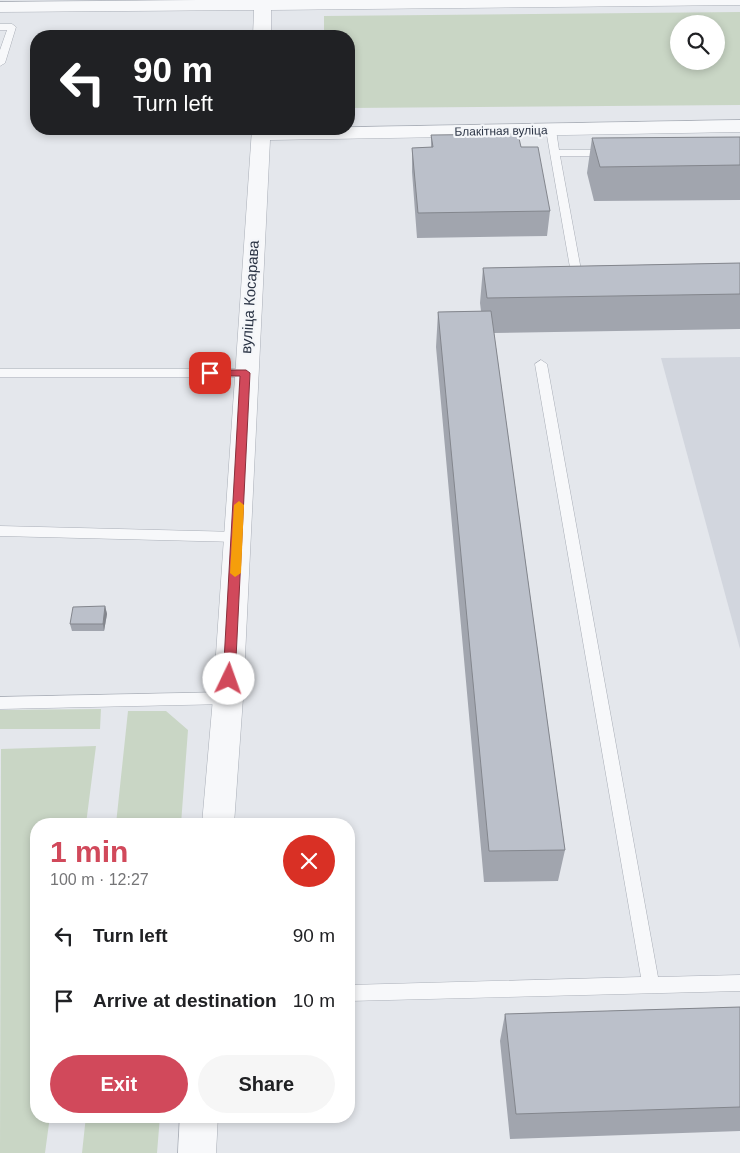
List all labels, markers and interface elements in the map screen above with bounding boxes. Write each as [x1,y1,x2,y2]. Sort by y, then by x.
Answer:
map controls [670,15,725,70]
button: search [670,15,725,70]
icon: left [50,50,115,115]
text: 90 m [133,50,213,89]
text: Turn left [133,91,213,116]
street label: Блакітная вуліца [454,123,548,139]
street label: вуліца Косарава [237,239,262,354]
pin [189,352,231,394]
icon: arrive [196,359,224,387]
position arrow [202,652,254,704]
text: 1 min [50,835,128,868]
button: close [283,835,335,887]
text: 100 m · 12:27 [50,871,149,888]
icon: left [50,922,78,950]
text: Turn left [93,925,168,946]
text: 90 m [293,925,335,946]
icon: arrive [50,987,78,1015]
text: Arrive at destination [93,990,277,1011]
text: 10 m [293,990,335,1011]
button: Exit [50,1055,188,1113]
button: Share [198,1055,335,1113]

